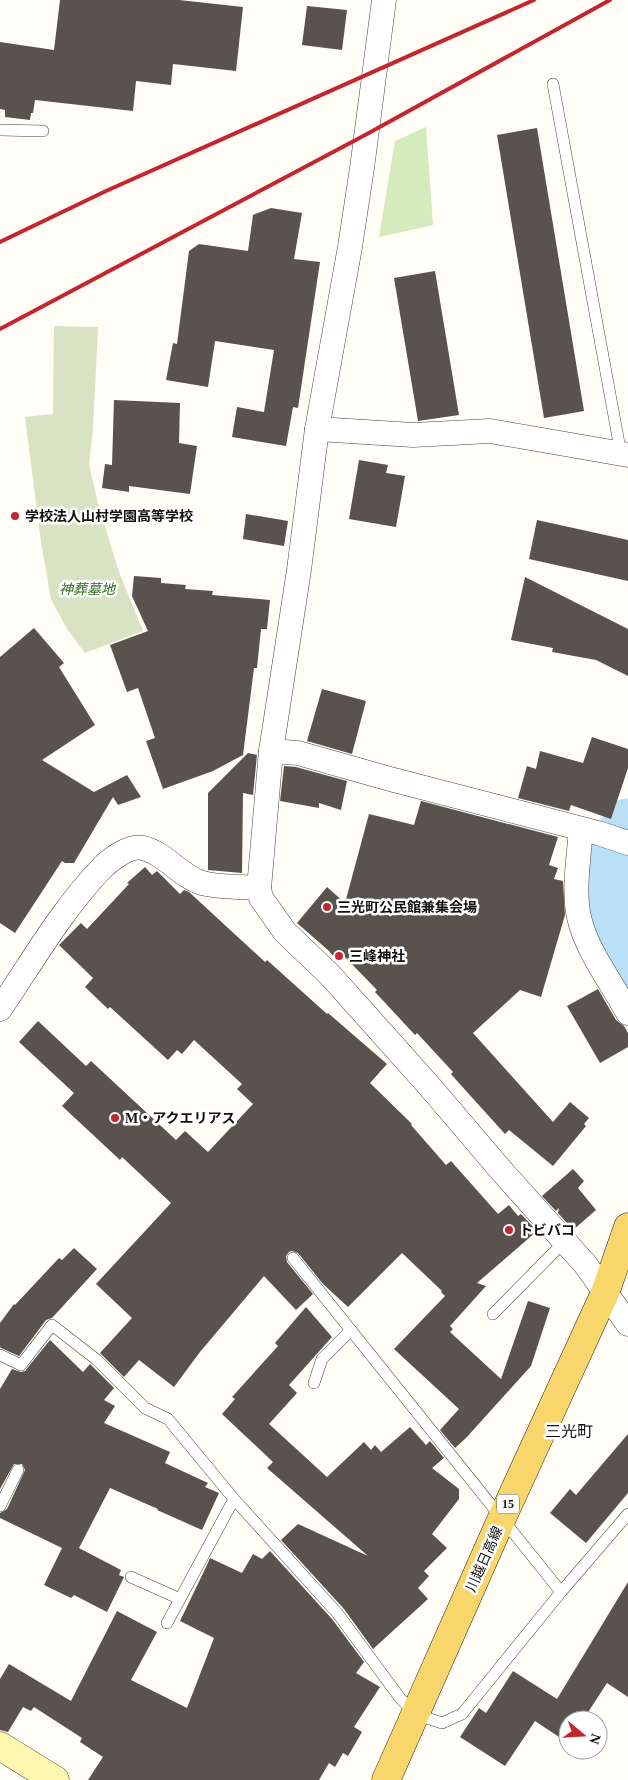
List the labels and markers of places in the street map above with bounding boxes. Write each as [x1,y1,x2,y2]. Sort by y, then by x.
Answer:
place label: 学校法人山村学園高等学校 [25,508,193,524]
marker: 学校法人山村学園高等学校 [9,510,21,522]
place label: 三光町公民館兼集会場 [337,900,477,915]
marker: 三光町公民館兼集会場 [321,901,333,913]
place label: 三峰神社 [349,948,405,964]
marker: 三峰神社 [333,950,345,962]
place label: M・アクエリアス [125,1111,236,1126]
marker: M・アクエリアス [109,1112,121,1124]
place label: トビバコ [519,1223,575,1238]
marker: トビバコ [503,1224,515,1236]

